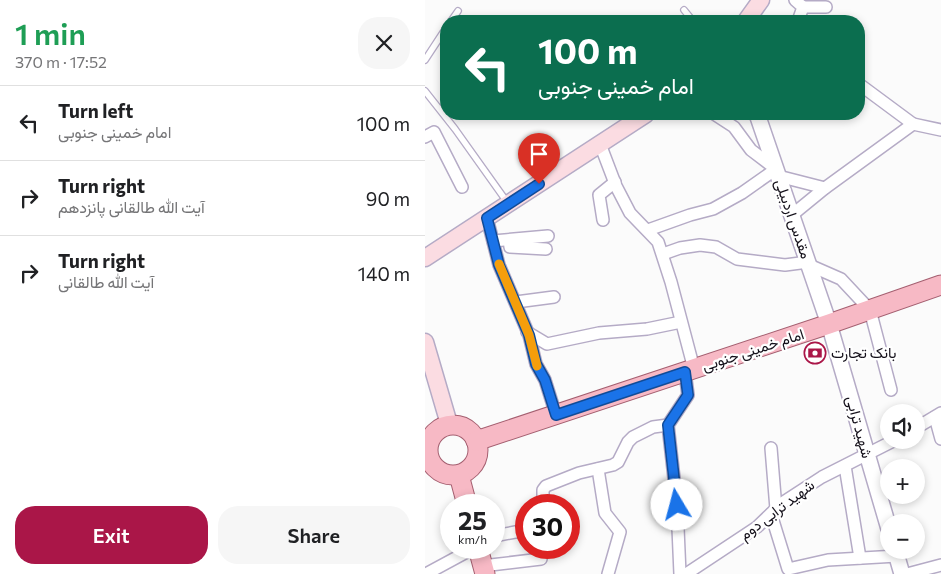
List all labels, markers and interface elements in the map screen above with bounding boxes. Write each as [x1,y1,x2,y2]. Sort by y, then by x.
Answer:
text: 1 min [15,14,86,51]
button: close [358,17,410,69]
text: 100 m [538,28,638,71]
icon: left [455,35,520,100]
text: 370 m · 17:52 [15,52,107,71]
text: امام خمینی جنوبی [538,72,694,99]
text: Turn left [58,99,133,122]
icon: left [15,109,43,137]
text: 100 m [357,112,410,135]
text: امام خمینی جنوبی [58,122,171,141]
pin [518,133,560,184]
icon: arrive [525,140,553,168]
text: Turn right [58,174,145,197]
street label: مقدس اردبیلی [770,176,816,262]
icon: right [15,184,43,212]
text: 90 m [366,187,410,210]
text: آیت الله طالقانی پانزدهم [58,197,205,216]
text: Turn right [58,249,145,272]
icon: right [15,259,43,287]
text: 140 m [358,262,410,285]
text: آیت الله طالقانی [58,272,154,291]
street label: امام خمینی جنوبی [699,324,807,376]
bank icon: بانک تجارت [803,341,827,365]
place label: بانک تجارت [831,343,896,362]
street label: شهید ترابی [841,394,877,461]
map controls [880,404,925,559]
button: sound [880,404,925,449]
button: + [880,459,925,504]
street label: شهید ترابی دوم [735,475,819,545]
position arrow [650,478,702,530]
speed limit sign: 30 [515,494,580,559]
text: 25 [458,505,487,535]
button: Exit [15,506,208,564]
button: Share [218,506,410,564]
button: − [880,514,925,559]
text: km/h [458,532,487,546]

